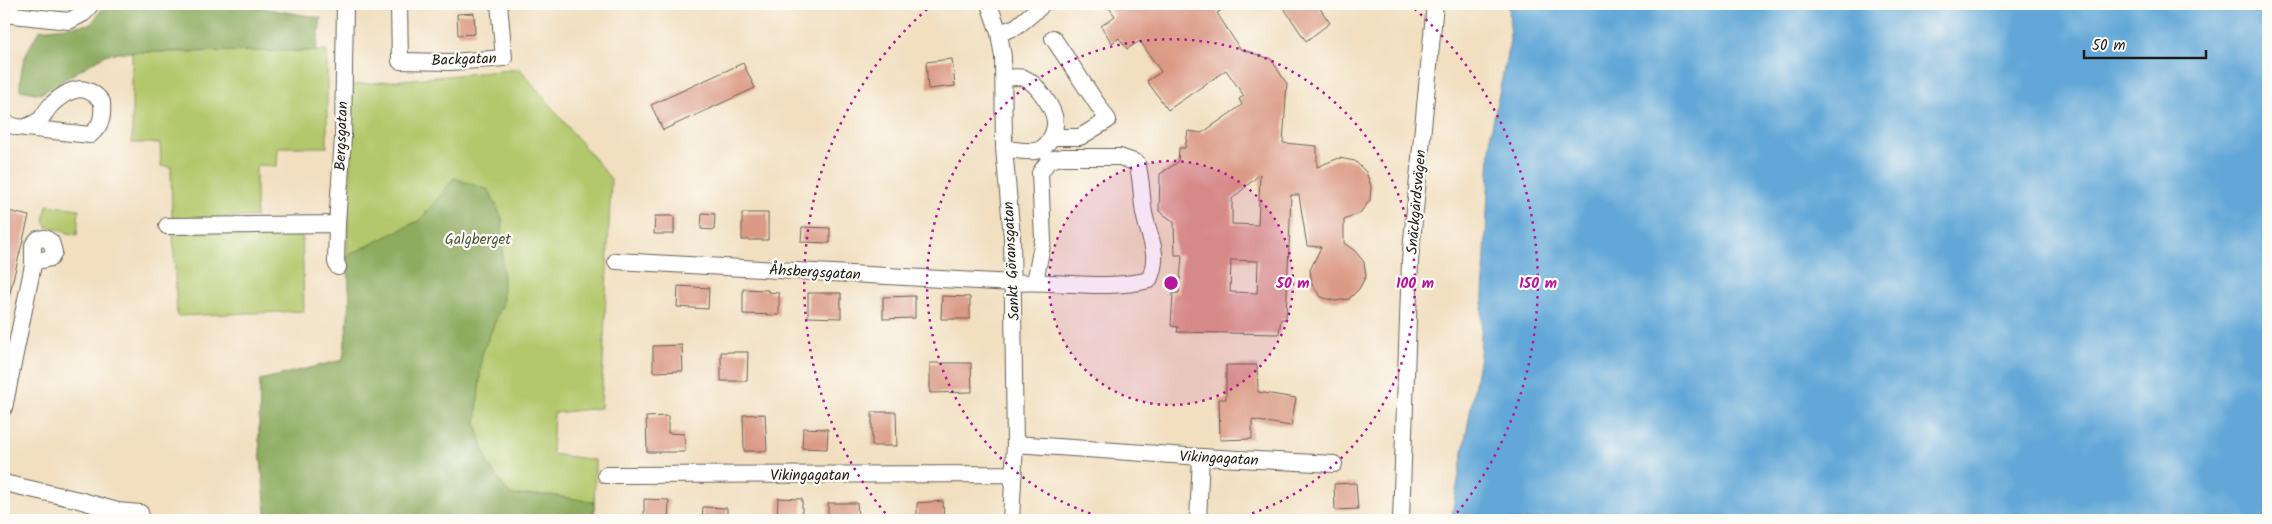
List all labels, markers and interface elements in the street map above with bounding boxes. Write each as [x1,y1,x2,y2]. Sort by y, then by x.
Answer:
scale bar [2084,28,2207,60]
text: 50 m [2092,34,2126,58]
street label: Backgatan [431,47,497,73]
street label: Bergsgatan [329,101,355,171]
street label: Snäckgärdsvägen [1400,149,1434,255]
street label: Sankt Göransgatan [997,201,1027,321]
park label: Galgberget [445,228,511,252]
street label: Åhsbergsgatan [769,259,861,287]
text: 50 m [1275,272,1310,296]
text: 100 m [1396,272,1434,296]
text: 150 m [1519,272,1557,296]
centre of rings [1162,274,1180,292]
street label: Vikingagatan [1179,445,1259,473]
street label: Vikingagatan [770,464,850,488]

